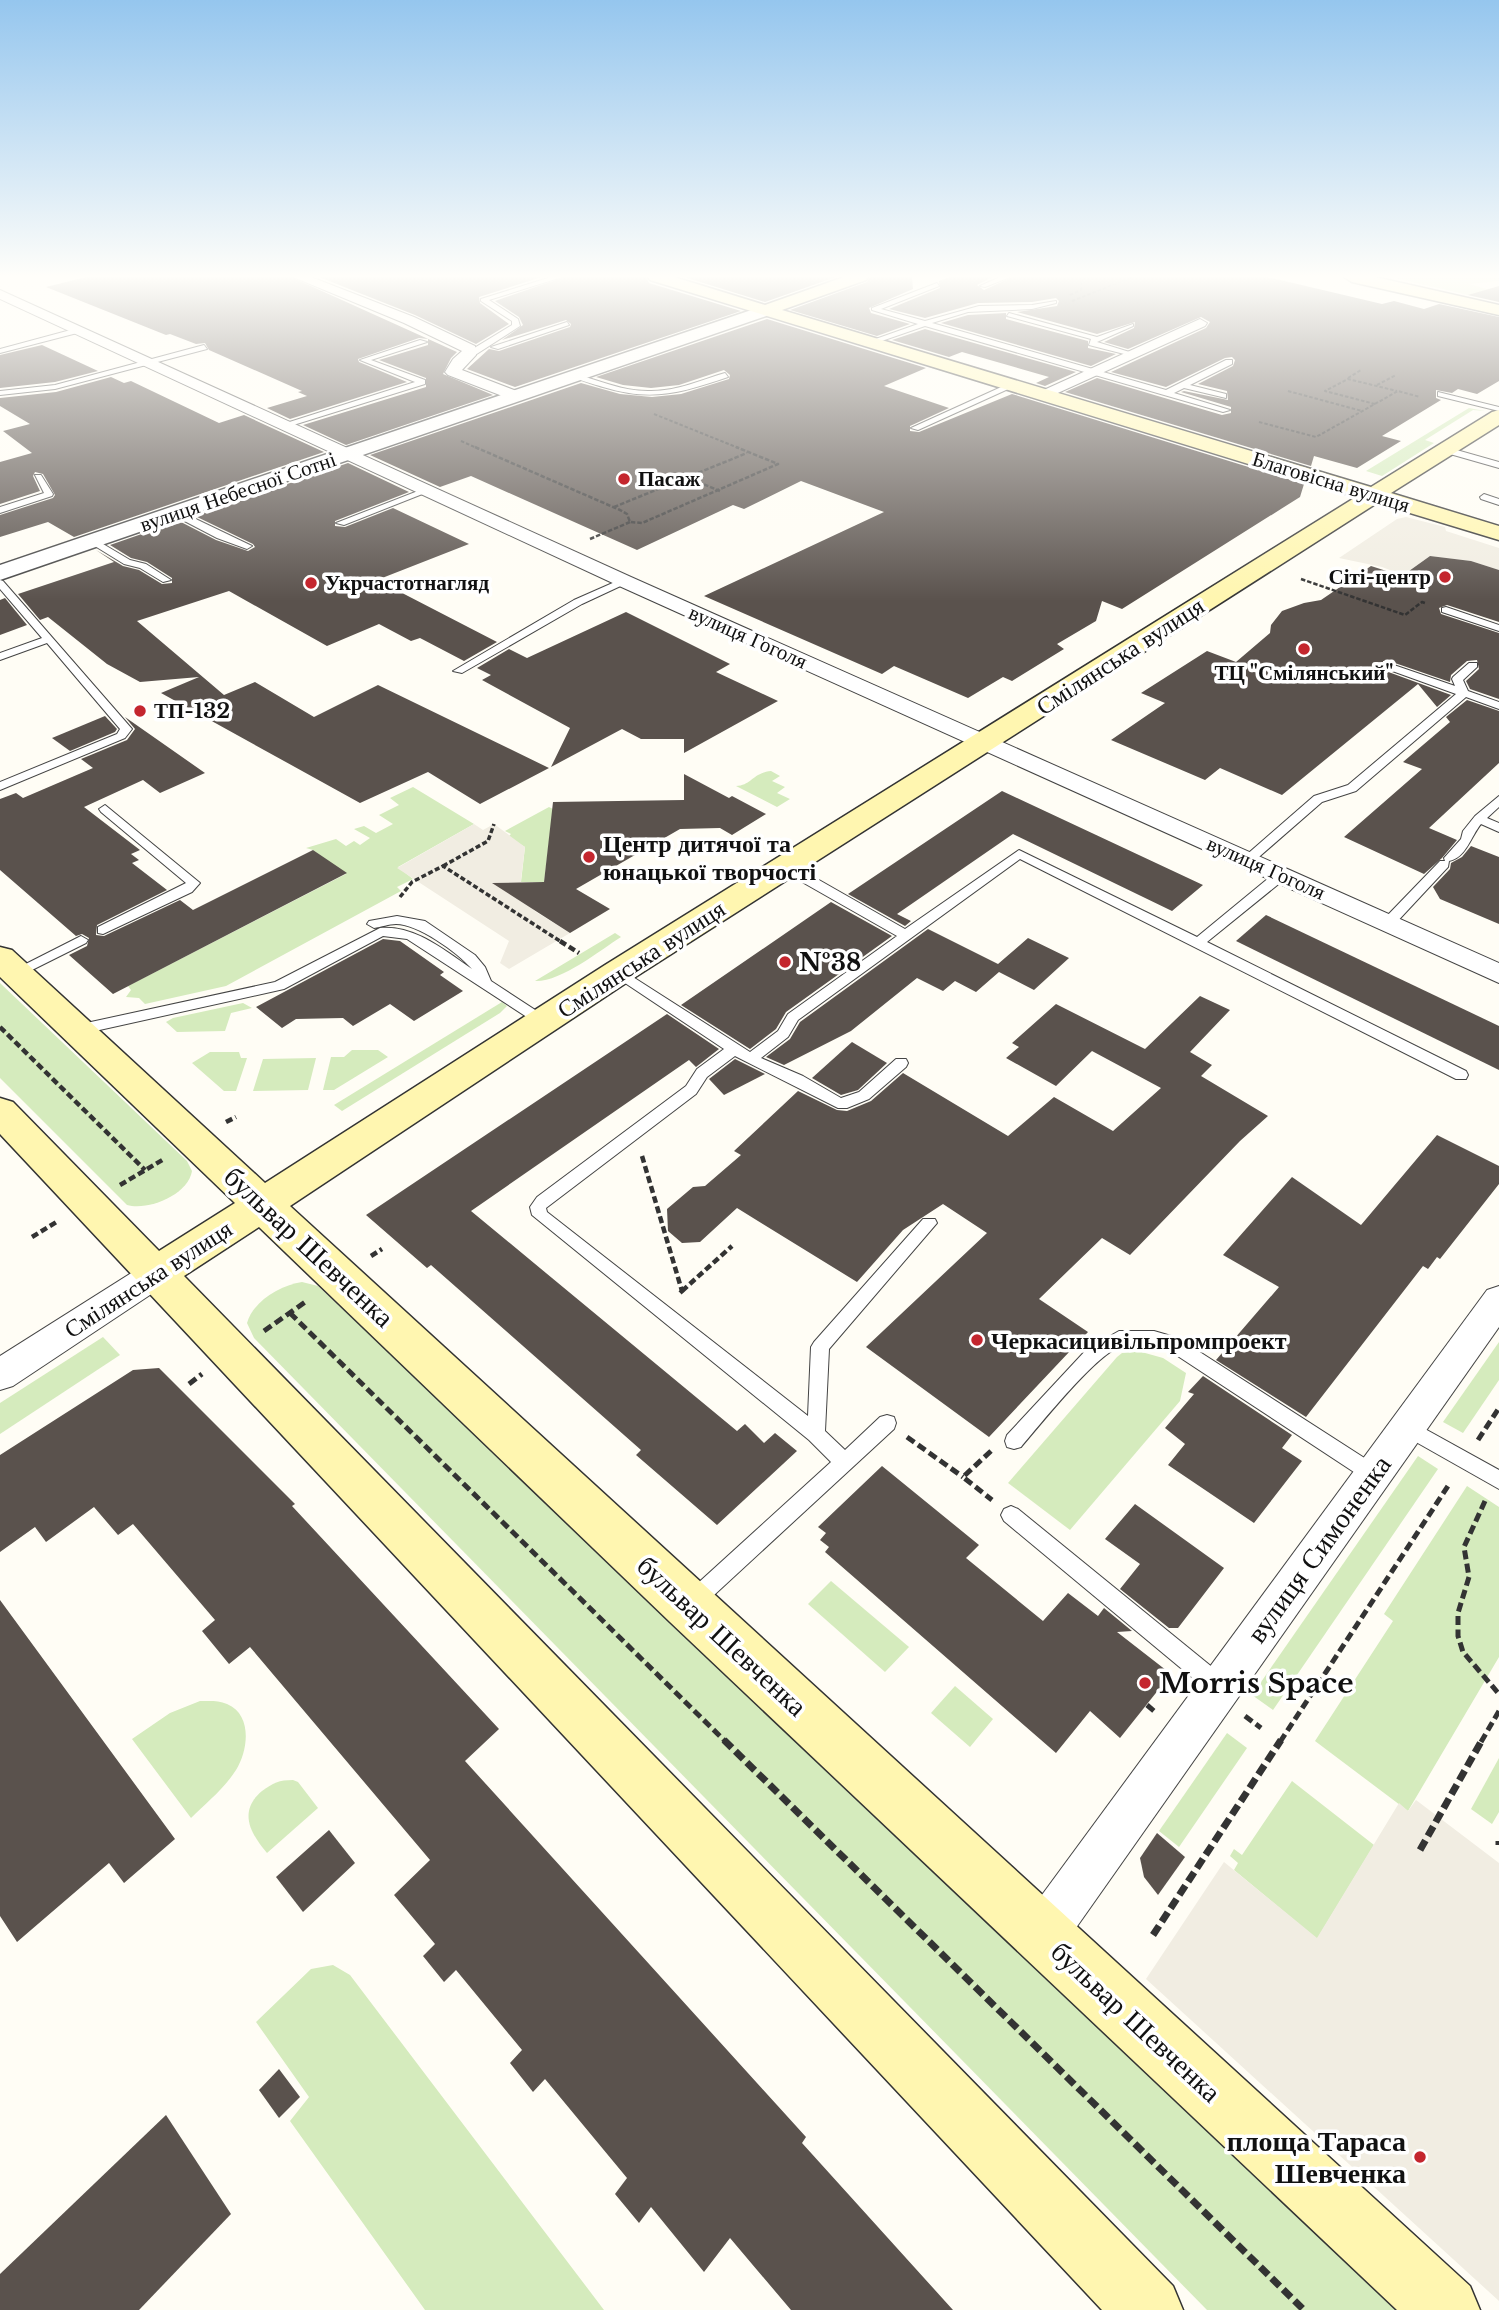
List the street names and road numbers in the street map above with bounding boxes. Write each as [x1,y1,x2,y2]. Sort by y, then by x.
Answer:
street label: вулиця Небесної Сотні [137,446,340,538]
street label: Благовісна вулиця [1249,446,1413,518]
street label: Смілянська вулиця [1031,591,1209,721]
street label: вулиця Гоголя [685,599,811,675]
street label: вулиця Гоголя [1203,830,1329,906]
street label: Смілянська вулиця [552,894,730,1024]
street label: бульвар Шевченка [217,1159,402,1335]
street label: Смілянська вулиця [59,1214,237,1344]
street label: вулиця Симоненка [1239,1448,1399,1650]
street label: бульвар Шевченка [630,1548,815,1724]
street label: бульвар Шевченка [1044,1934,1229,2110]

